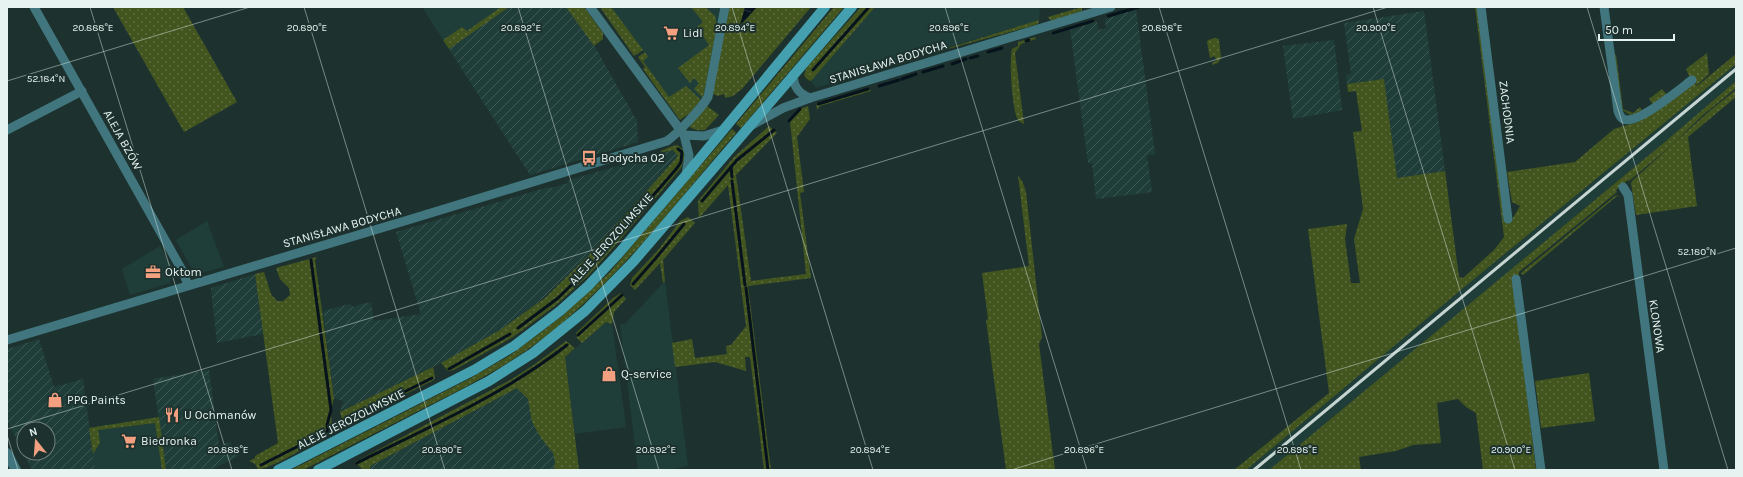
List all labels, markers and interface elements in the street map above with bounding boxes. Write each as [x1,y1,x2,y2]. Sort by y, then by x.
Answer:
scale bar [1599,16,1674,42]
text: 20.888°E [73,22,113,34]
text: 20.890°E [287,22,327,34]
text: 20.892°E [501,22,541,34]
text: 20.894°E [715,22,755,34]
text: 20.896°E [929,22,969,34]
text: 20.898°E [1142,22,1182,34]
text: 20.900°E [1356,22,1396,34]
text: 50 m [1605,23,1633,37]
supermarket icon: Lidl [662,24,680,42]
place label: Lidl [683,26,703,40]
street label: STANISŁAWA BODYCHA [827,37,949,87]
text: 52.184°N [27,73,65,85]
street label: ZACHODNIA [1496,80,1518,144]
street label: ALEJA BZÓW [101,107,146,173]
bus stop icon: Bodycha 02 [580,149,598,167]
place label: Bodycha 02 [601,151,665,165]
street label: ALEJE JEROZOLIMSKIE [566,190,656,288]
street label: STANISŁAWA BODYCHA [281,203,403,251]
text: 52.180°N [1678,246,1716,258]
office icon: Oktom [144,263,162,281]
place label: Oktom [165,265,202,279]
street label: KLONOWA [1646,298,1668,354]
shop icon: Q-service [600,365,618,383]
place label: Q-service [621,367,672,381]
street label: ALEJE JEROZOLIMSKIE [295,386,407,452]
shop icon: PPG Paints [46,391,64,409]
place label: PPG Paints [67,393,126,407]
restaurant icon: U Ochmanów [163,406,181,424]
place label: U Ochmanów [184,408,256,422]
north arrow [16,421,56,461]
text: N [28,425,39,439]
supermarket icon: Biedronka [120,432,138,450]
place label: Biedronka [141,434,197,448]
text: 20.888°E [208,444,248,456]
text: 20.890°E [422,444,462,456]
text: 20.892°E [636,444,676,456]
text: 20.894°E [850,444,890,456]
text: 20.896°E [1064,444,1104,456]
text: 20.898°E [1277,444,1317,456]
text: 20.900°E [1491,444,1531,456]

